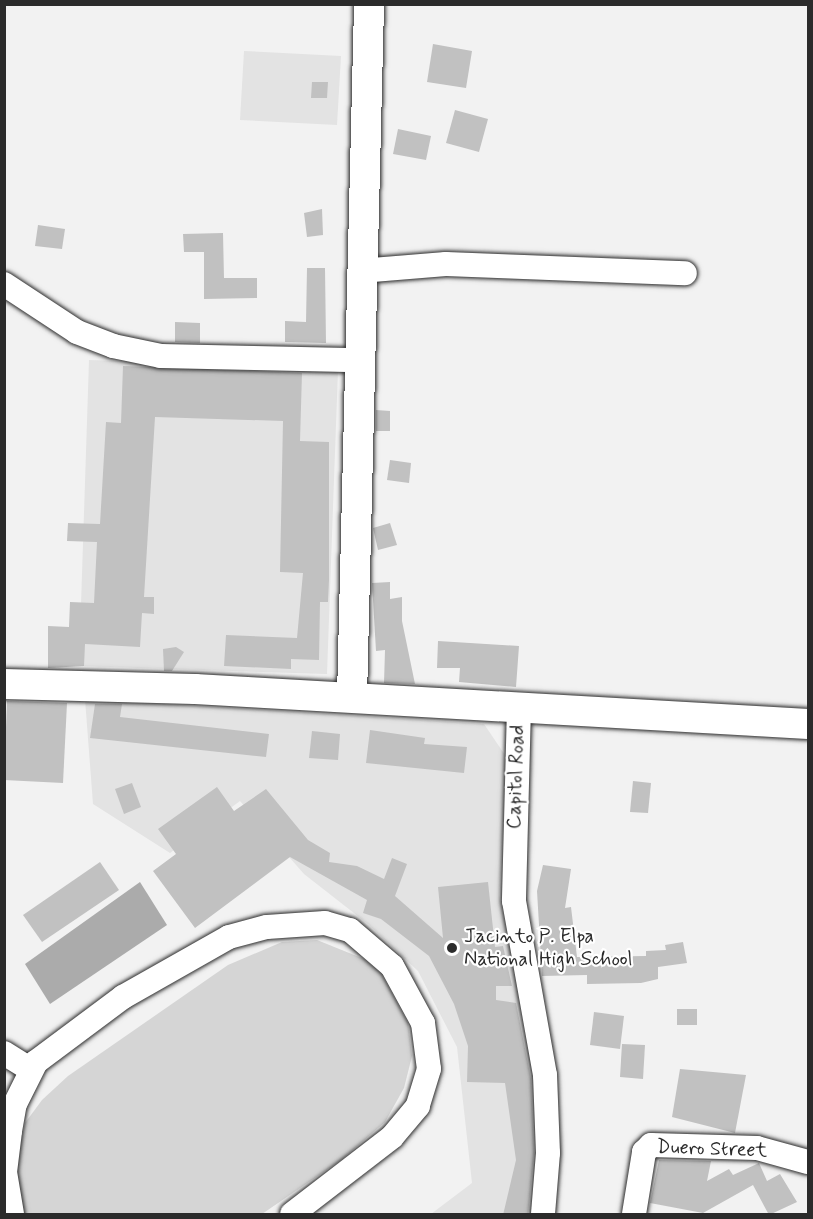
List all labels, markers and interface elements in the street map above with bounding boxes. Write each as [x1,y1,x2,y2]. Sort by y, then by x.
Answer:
street label: Capitol Road [502,724,530,830]
place label: Jacinto P. Elpa National High School [464,924,632,971]
marker: Jacinto P. Elpa National High School [445,941,459,955]
street label: Duero Street [656,1135,768,1163]

